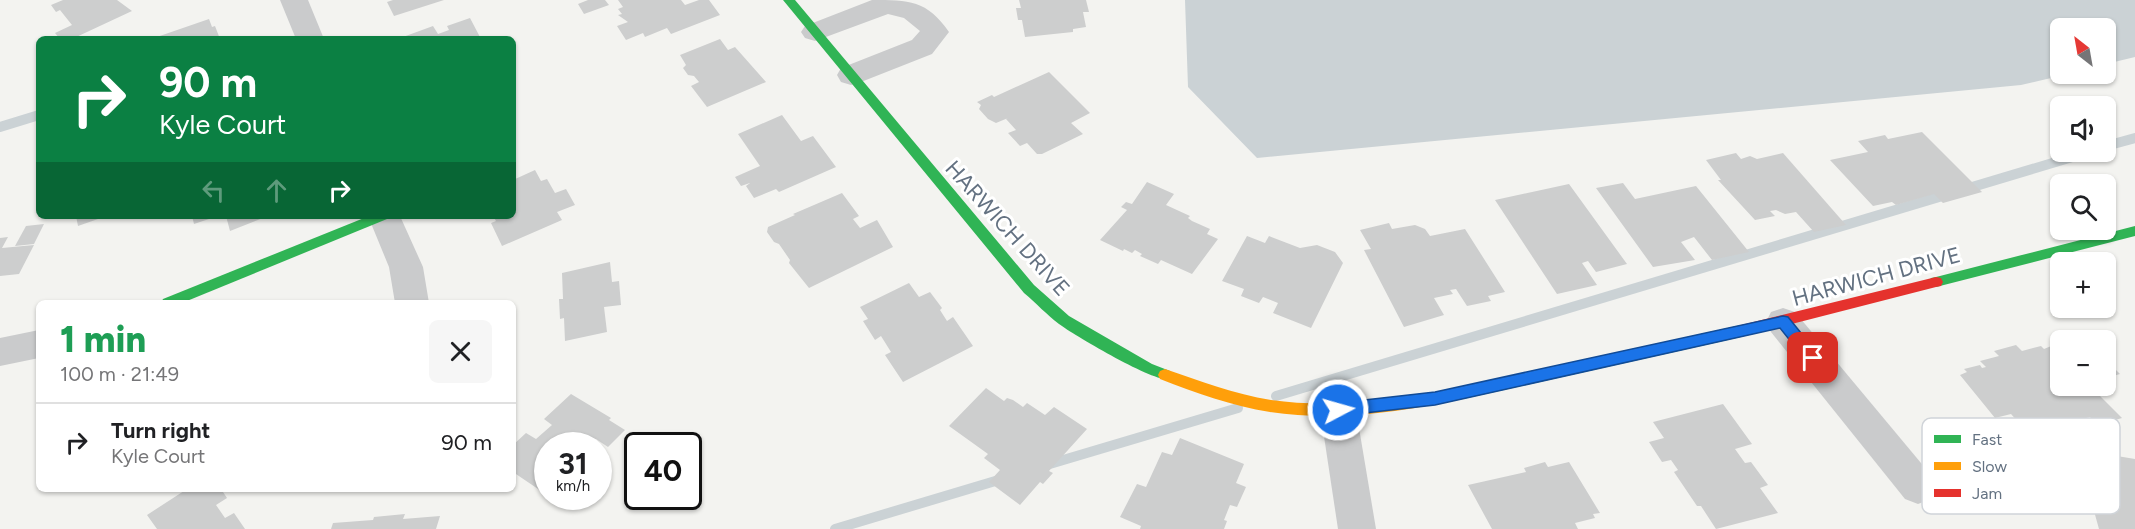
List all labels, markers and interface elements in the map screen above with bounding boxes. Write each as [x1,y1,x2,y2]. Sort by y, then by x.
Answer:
north arrow [2050,18,2116,84]
map controls [2050,18,2116,396]
text: 90 m [159,57,257,108]
icon: right [60,60,138,138]
button: sound [2050,96,2116,162]
text: Kyle Court [159,108,286,141]
street label: HARWICH DRIVE [940,155,1076,302]
icon: left [197,174,230,207]
icon: ahead [260,174,293,207]
icon: right [323,174,356,207]
button: search [2050,174,2116,240]
street label: HARWICH DRIVE [1789,241,1963,312]
button: + [2050,252,2116,318]
text: 1 min [60,318,146,361]
button: close [429,320,492,383]
button: − [2050,330,2116,396]
pin [1787,332,1838,383]
icon: arrive [1796,341,1829,374]
text: 100 m · 21:49 [60,362,179,386]
position arrow [1306,378,1370,442]
text: Turn right [111,417,210,444]
legend [1922,418,2120,514]
icon: right [60,426,93,459]
text: 90 m [441,429,492,456]
text: Fast [1972,430,2002,449]
speed limit sign: 40 [624,432,702,510]
text: Kyle Court [111,444,205,468]
text: 31 [558,445,588,482]
text: Slow [1972,457,2007,476]
text: km/h [556,477,590,495]
text: Jam [1972,484,2002,503]

